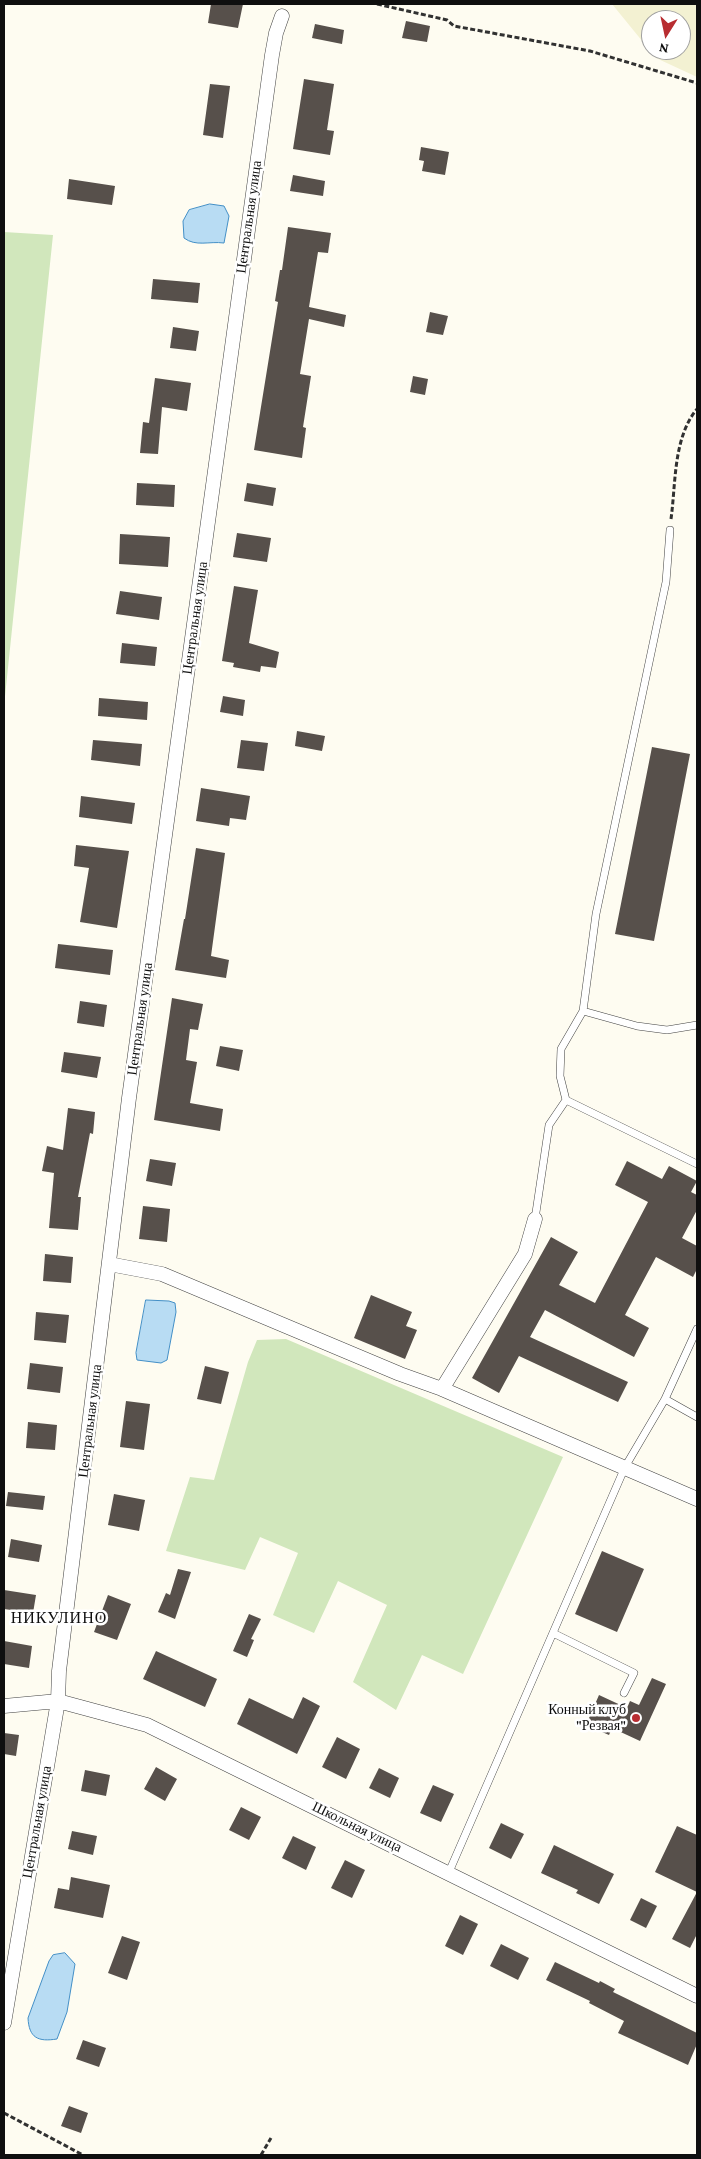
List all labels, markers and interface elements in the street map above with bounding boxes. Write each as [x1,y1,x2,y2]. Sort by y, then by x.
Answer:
north arrow [641,10,691,60]
text: N [657,40,670,57]
street label: Центральная улица [233,159,265,275]
street label: Центральная улица [179,560,211,676]
street label: Центральная улица [124,961,156,1077]
street label: Центральная улица [75,1363,105,1479]
district label: НИКУЛИНО [10,1608,108,1628]
place label: Конный клуб "Резвая" [548,1702,626,1734]
marker: Конный клуб "Резвая" [630,1712,642,1724]
street label: Центральная улица [19,1764,55,1880]
street label: Школьная улица [309,1798,405,1856]

